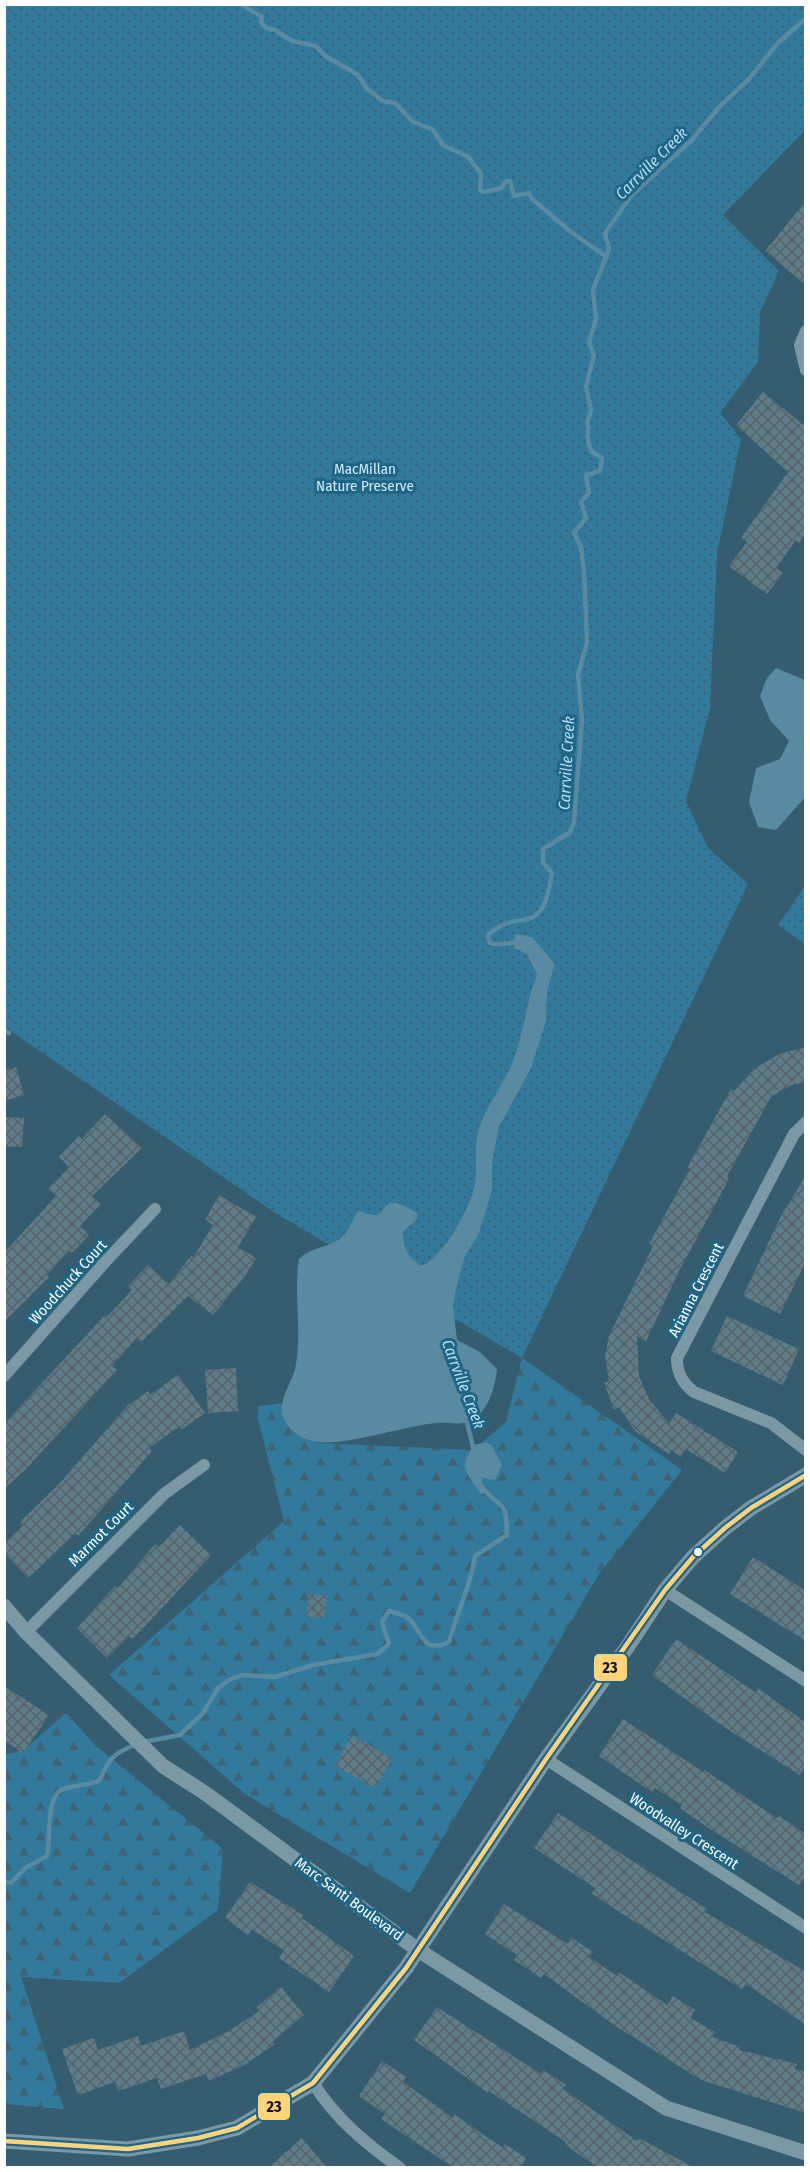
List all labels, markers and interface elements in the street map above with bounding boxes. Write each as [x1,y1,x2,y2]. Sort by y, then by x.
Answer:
water label: Carrville Creek [611,123,691,203]
park label: MacMillan Nature Preserve [316,460,414,495]
water label: Carrville Creek [555,716,578,810]
street label: Woodchuck Court [25,1236,111,1328]
street label: Arianna Crescent [665,1240,728,1340]
water label: Carrville Creek [438,1337,489,1431]
street label: Marmot Court [65,1498,137,1570]
unlabelled marker [692,1546,704,1558]
line badge: 23 [593,1653,628,1682]
text: 23 [602,1658,618,1677]
street label: Woodvalley Crescent [626,1789,742,1873]
street label: Marc Santi Boulevard [291,1854,407,1944]
line badge: 23 [257,2092,291,2121]
text: 23 [266,2097,282,2116]

